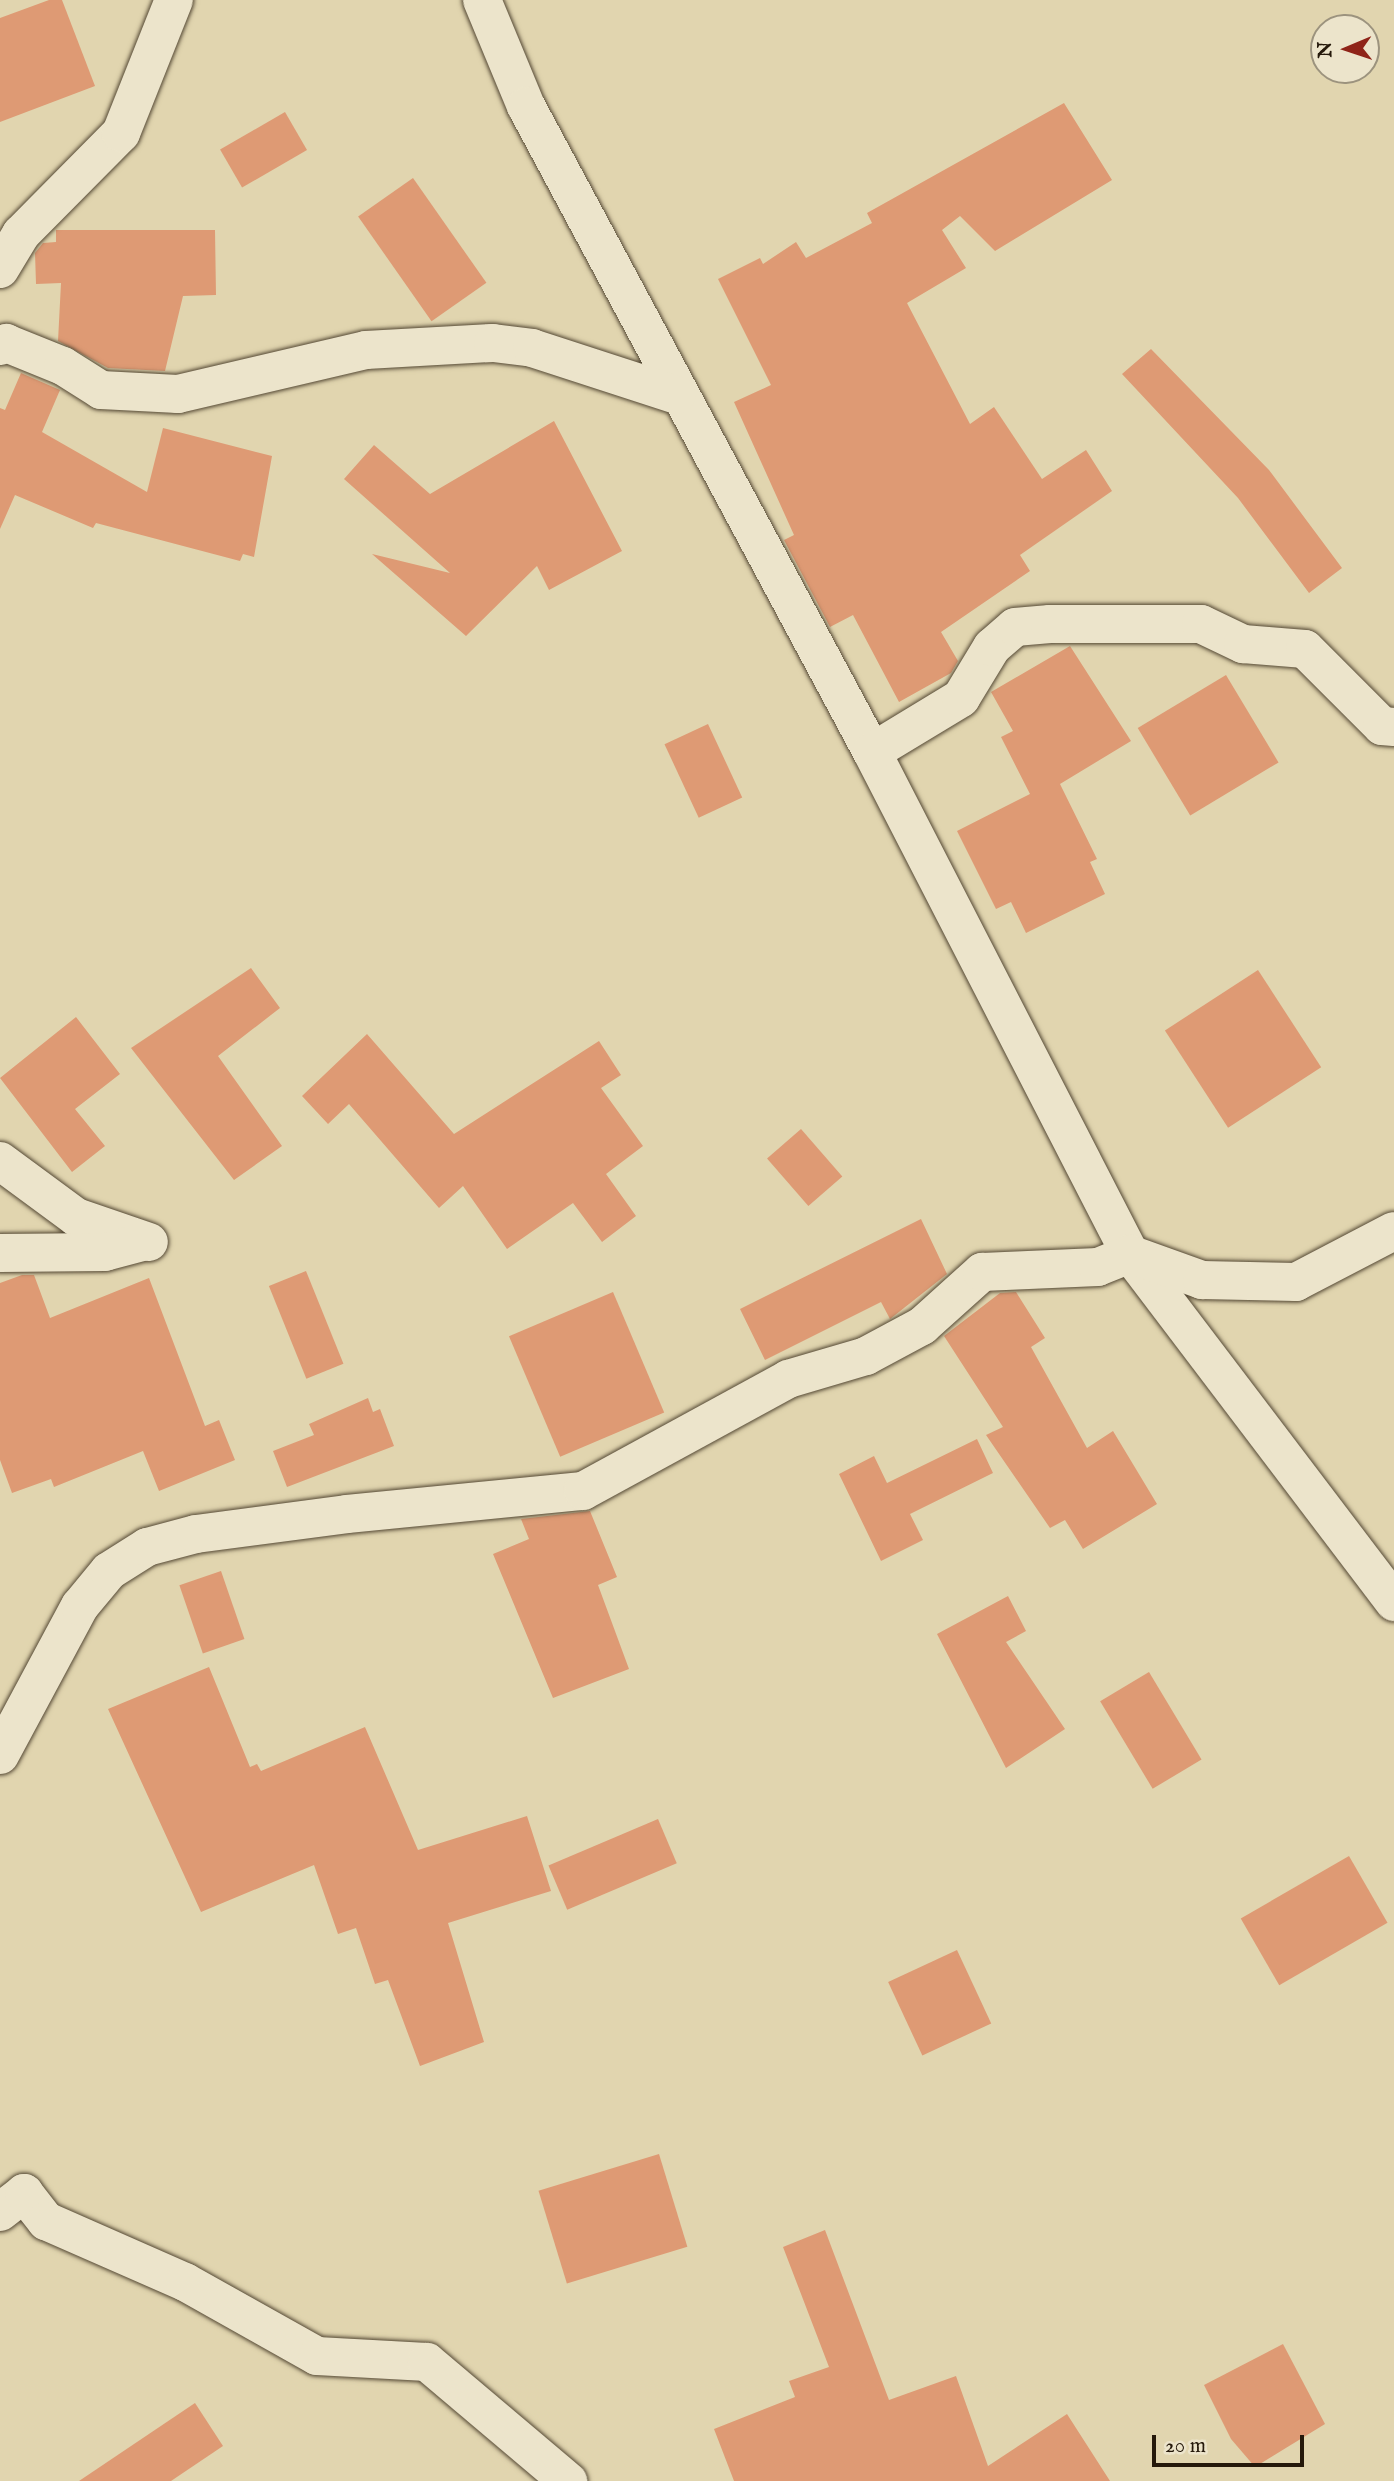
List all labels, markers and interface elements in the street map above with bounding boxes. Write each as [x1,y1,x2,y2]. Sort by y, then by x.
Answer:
north arrow [1310,14,1380,84]
text: N [1314,41,1338,58]
scale bar [1156,2422,1308,2466]
text: 20 m [1165,2433,1206,2460]

